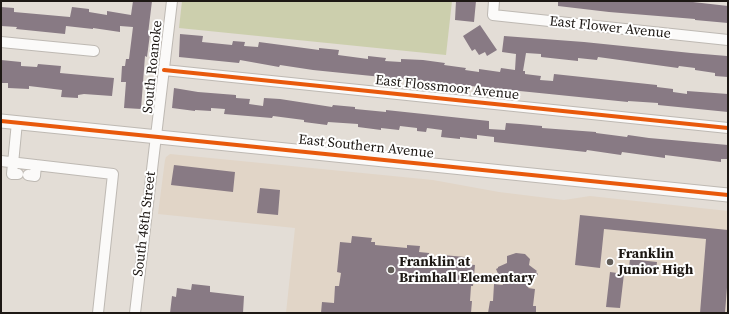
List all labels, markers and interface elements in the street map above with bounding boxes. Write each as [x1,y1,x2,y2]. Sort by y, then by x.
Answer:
street label: East Flower Avenue [548,13,672,43]
street label: South Roanoke [140,20,166,114]
street label: East Flossmoor Avenue [374,72,520,104]
street label: East Southern Avenue [297,132,435,162]
street label: South 48th Street [130,171,160,277]
place label: Franklin Junior High [618,246,693,278]
place label: Franklin at Brimhall Elementary [399,254,535,286]
marker: Franklin Junior High [605,257,615,267]
marker: Franklin at Brimhall Elementary [386,265,396,275]

